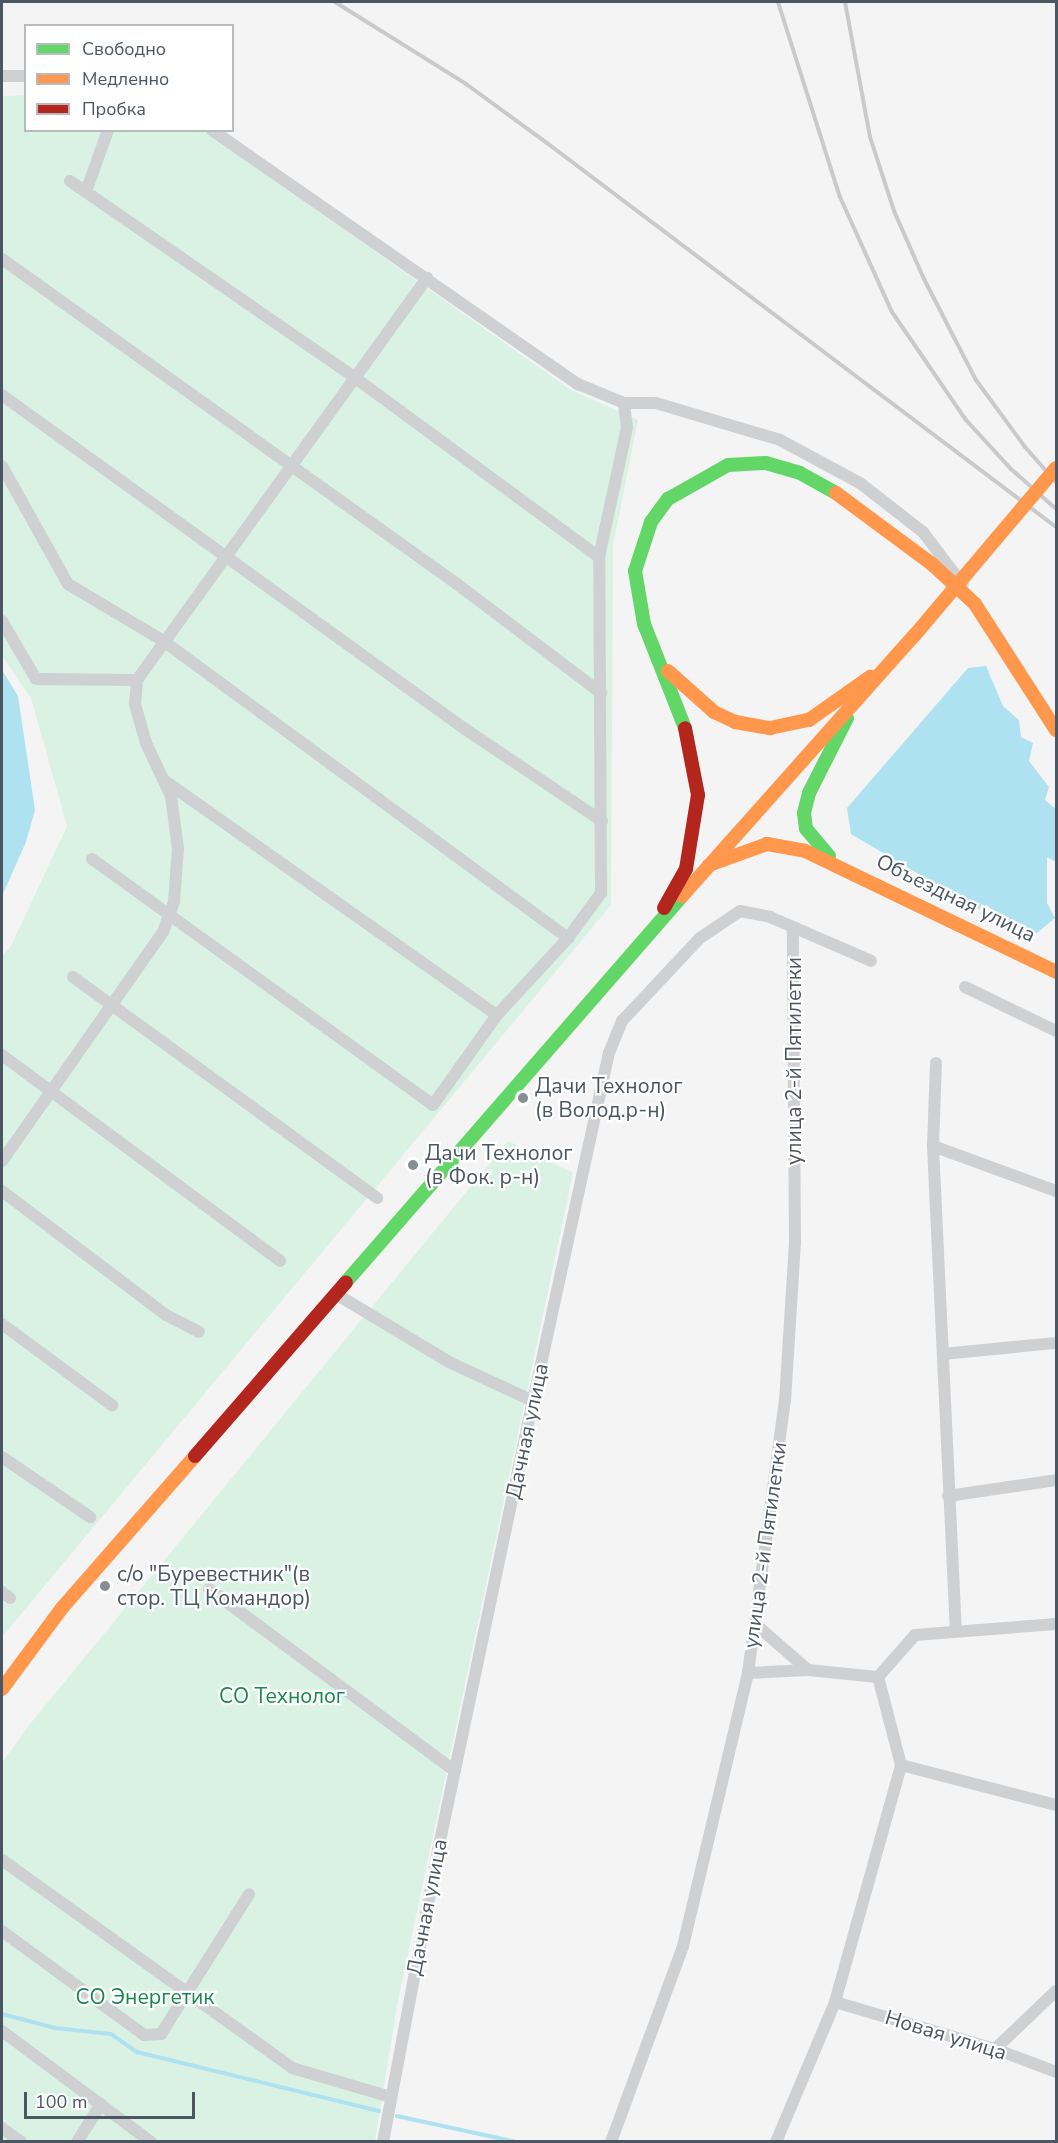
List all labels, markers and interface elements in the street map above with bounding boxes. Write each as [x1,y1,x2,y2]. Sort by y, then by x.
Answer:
legend [24,24,234,132]
text: Свободно [82,37,166,61]
text: Медленно [82,67,169,91]
text: Пробка [82,97,146,121]
street label: Объездная улица [872,848,1040,948]
street label: улица 2-й Пятилетки [781,957,807,1165]
place label: Дачи Технолог (в Волод.р-н) [535,1073,682,1123]
marker: Дачи Технолог (в Волод.р-н) [516,1091,530,1105]
place label: Дачи Технолог (в Фок. р-н) [425,1140,572,1190]
marker: Дачи Технолог (в Фок. р-н) [406,1158,420,1172]
street label: Дачная улица [500,1361,554,1501]
street label: улица 2-й Пятилетки [738,1440,792,1650]
place label: с/о "Буревестник"(в стор. ТЦ Командор) [117,1561,311,1611]
marker: с/о "Буревестник"(в стор. ТЦ Командор) [98,1579,112,1593]
park label: СО Технолог [219,1683,345,1709]
street label: Дачная улица [401,1837,453,1977]
park label: СО Энергетик [76,1984,214,2010]
street label: Новая улица [882,2005,1010,2065]
scale bar [27,2080,198,2118]
text: 100 m [35,2090,87,2114]

